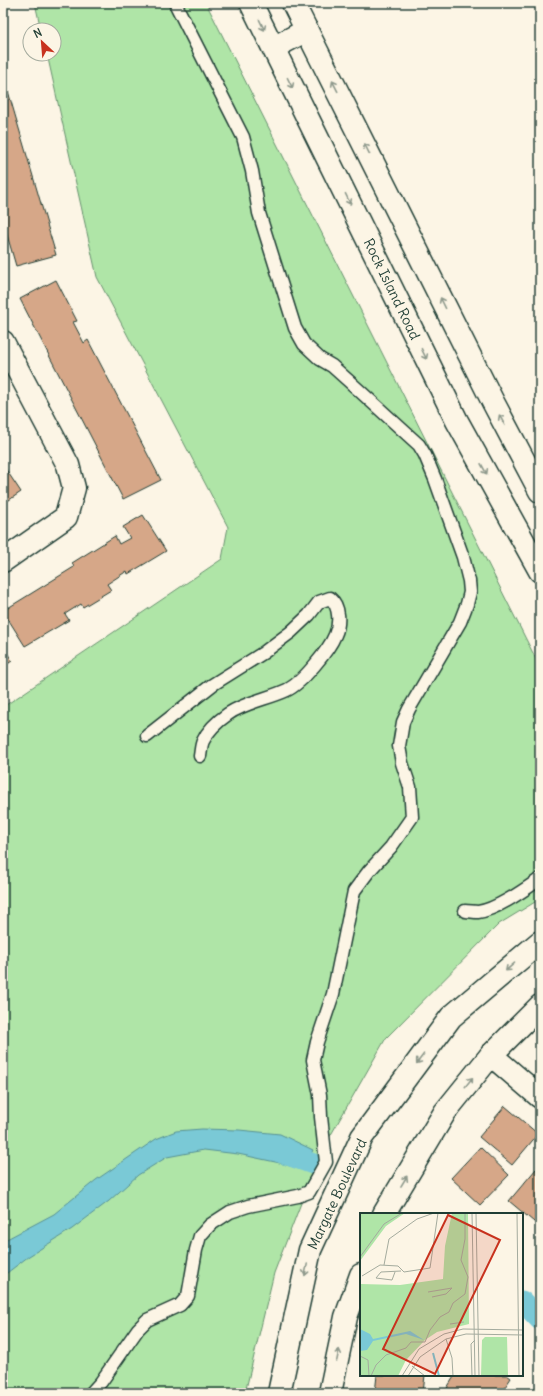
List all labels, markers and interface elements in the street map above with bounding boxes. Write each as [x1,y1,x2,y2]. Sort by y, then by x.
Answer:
one-way arrow [259,19,266,31]
north arrow [22,22,62,62]
text: N [31,25,44,41]
one-way arrow [287,77,294,89]
one-way arrow [331,81,338,93]
one-way arrow [363,144,370,156]
one-way arrow [345,193,352,205]
street label: Rock Island Road [360,235,424,343]
one-way arrow [439,298,447,310]
one-way arrow [421,347,428,359]
one-way arrow [498,414,505,426]
one-way arrow [481,463,488,475]
one-way arrow [506,962,516,971]
one-way arrow [416,1054,424,1065]
one-way arrow [465,1077,474,1087]
street label: Margate Boulevard [303,1136,371,1252]
one-way arrow [400,1175,408,1186]
inset map [360,1213,523,1376]
one-way arrow [301,1264,309,1277]
one-way arrow [334,1349,342,1362]

